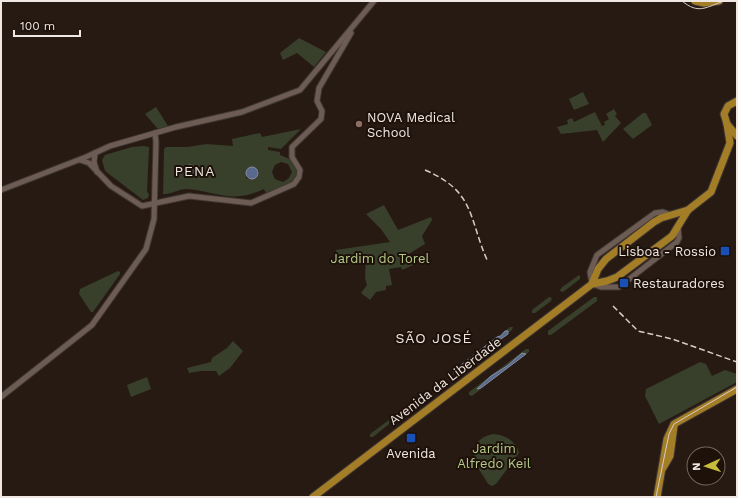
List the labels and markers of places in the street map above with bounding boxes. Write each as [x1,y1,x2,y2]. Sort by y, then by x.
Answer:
place label: NOVA Medical School [367,110,455,140]
marker: NOVA Medical School [354,119,364,129]
place label: Lisboa - Rossio [618,244,716,259]
marker: Lisboa - Rossio [719,245,731,257]
place label: Restauradores [633,276,725,291]
marker: Restauradores [618,277,630,289]
marker: Avenida [405,432,417,444]
place label: Avenida [386,446,436,461]

